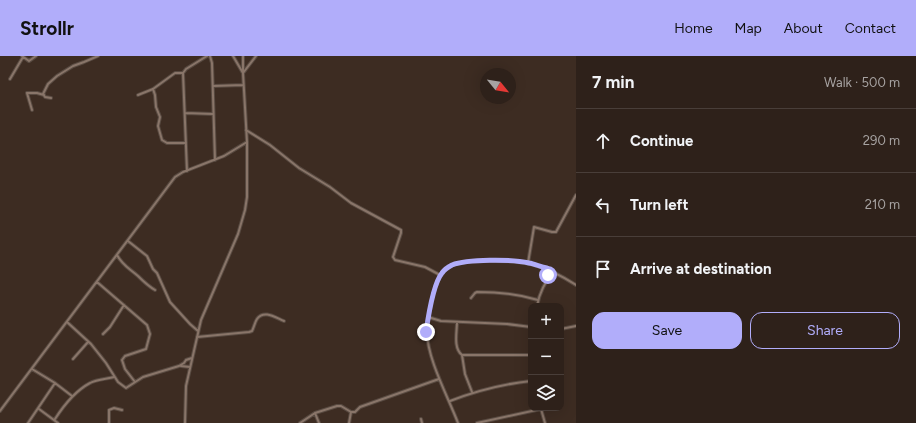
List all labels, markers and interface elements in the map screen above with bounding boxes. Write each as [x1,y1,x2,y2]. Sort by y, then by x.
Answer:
text: Strollr [20,17,74,40]
text: Home [674,20,713,37]
text: Map [735,20,762,37]
text: About [784,20,823,37]
text: Contact [845,20,896,37]
north arrow [480,68,516,104]
text: 7 min [592,72,634,92]
text: Walk · 500 m [824,75,900,90]
icon: ahead [592,130,614,152]
text: Continue [630,132,693,150]
text: 290 m [863,133,900,148]
icon: left [592,194,614,216]
text: Turn left [630,196,688,214]
text: 210 m [865,197,900,212]
icon: arrive [592,258,614,280]
text: Arrive at destination [630,260,771,278]
route start [539,266,557,284]
map controls [528,303,564,411]
button: + [528,303,564,339]
button: Save [592,312,742,349]
button: Share [750,312,900,349]
route end [417,323,435,341]
button: − [528,339,564,375]
button: layers [528,375,564,411]

